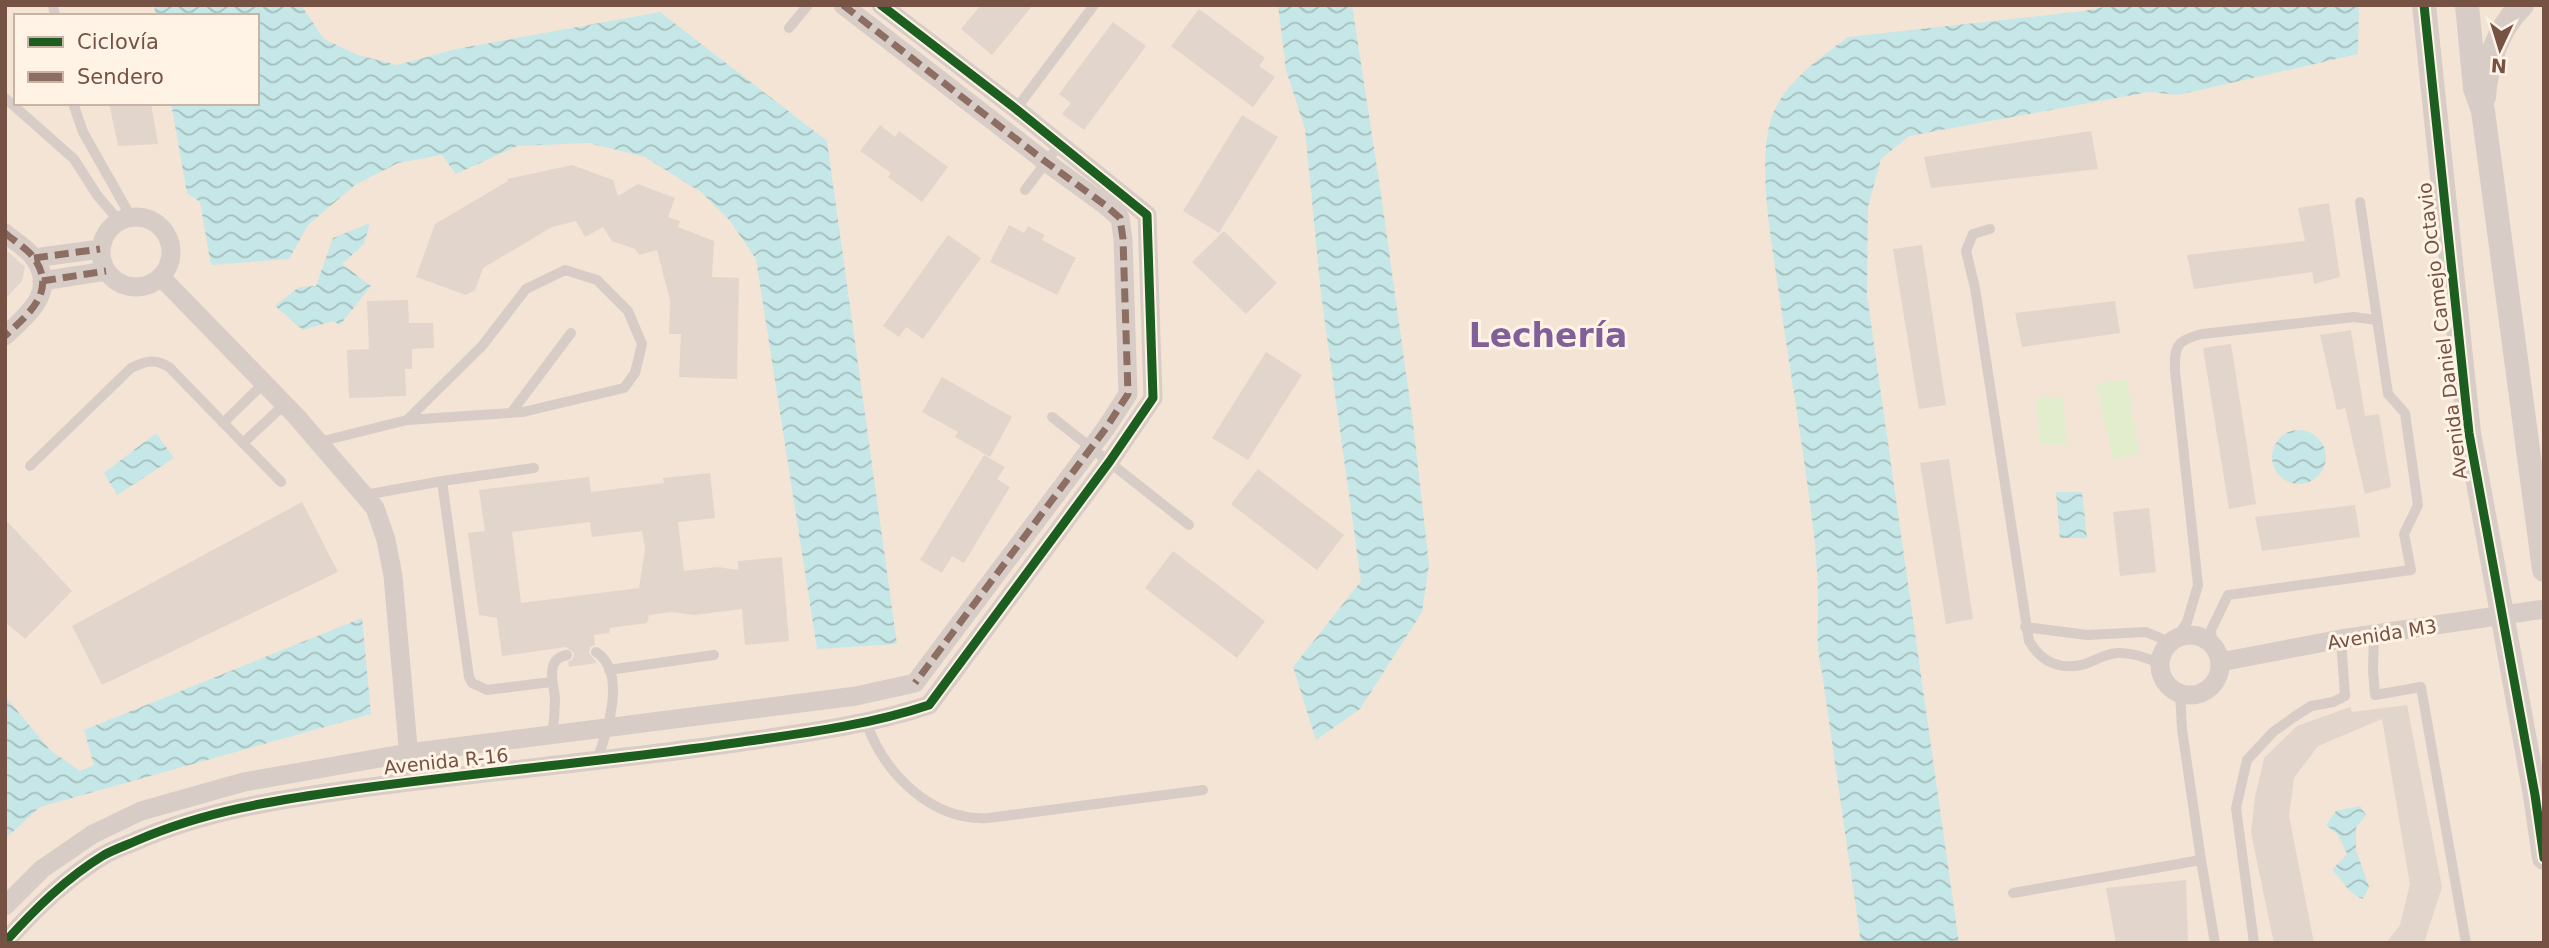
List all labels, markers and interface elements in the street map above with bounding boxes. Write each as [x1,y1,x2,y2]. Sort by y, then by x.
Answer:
legend [14,14,259,105]
north arrow [2465,14,2535,84]
text: Ciclovía [77,30,159,54]
text: N [2490,54,2508,77]
text: Sendero [77,65,164,89]
street label: Avenida Daniel Camejo Octavio [2413,181,2471,481]
district label: Lechería [1469,316,1627,355]
street label: Avenida M3 [2326,615,2438,653]
street label: Avenida R-16 [383,744,509,778]

